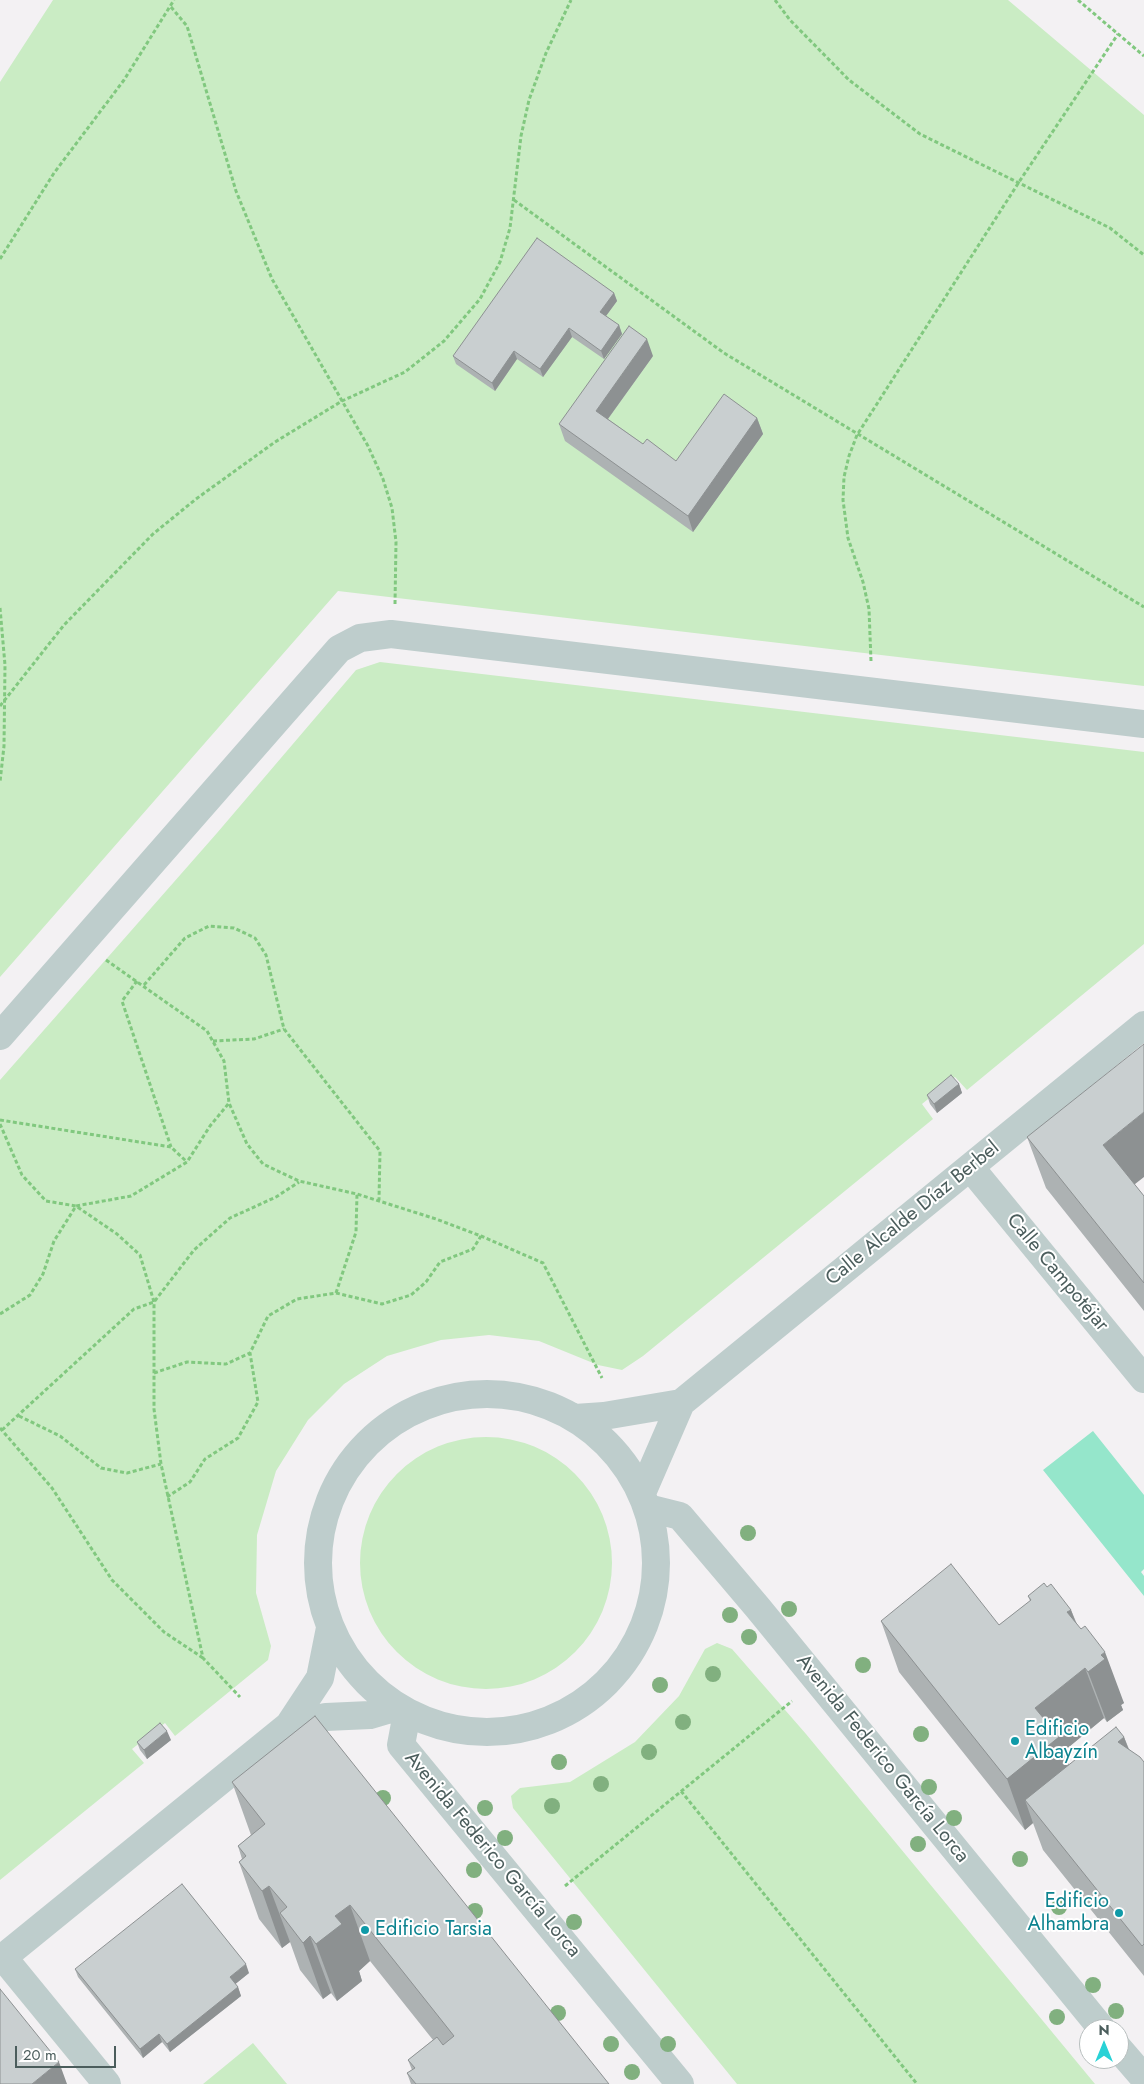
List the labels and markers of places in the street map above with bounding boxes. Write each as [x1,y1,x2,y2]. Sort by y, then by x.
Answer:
place label: Edificio Albayzín [1025,1718,1098,1765]
marker: Edificio Albayzín [1009,1735,1021,1747]
place label: Edificio Alhambra [1028,1890,1109,1937]
marker: Edificio Alhambra [1113,1907,1125,1919]
place label: Edificio Tarsia [375,1918,492,1942]
marker: Edificio Tarsia [359,1924,371,1936]

